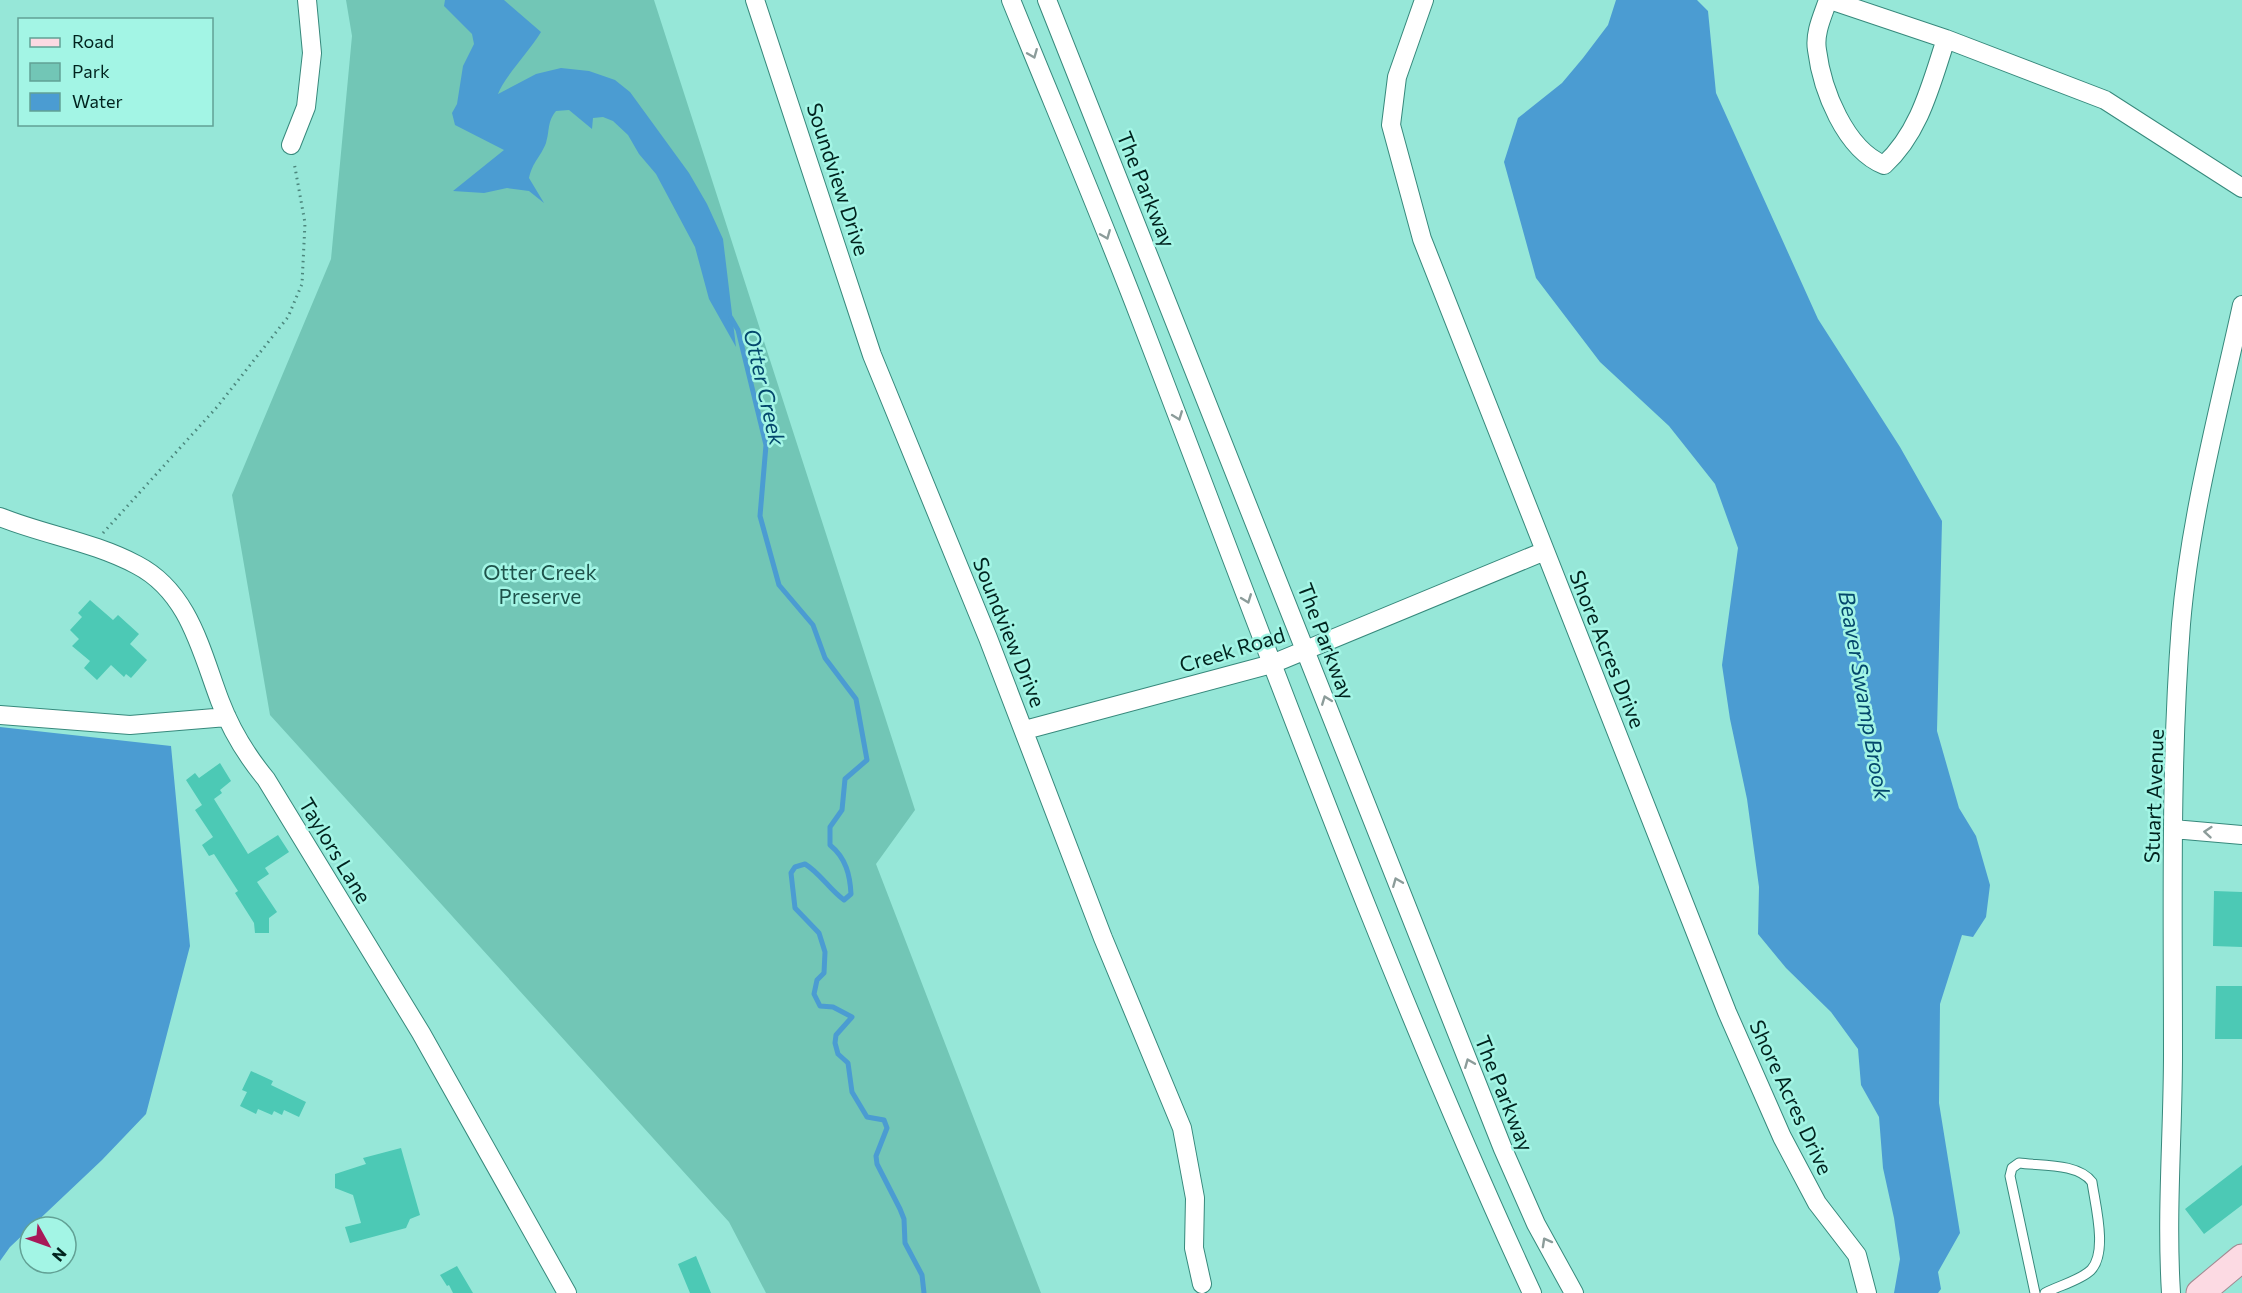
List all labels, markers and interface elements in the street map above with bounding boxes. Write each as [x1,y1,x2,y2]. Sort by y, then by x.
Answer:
legend [18,18,213,126]
text: Road [72,30,114,52]
one-way arrow [1026,48,1038,59]
text: Park [72,60,110,82]
text: Water [72,90,123,112]
street label: Soundview Drive [802,99,876,259]
street label: The Parkway [1112,127,1182,251]
one-way arrow [1099,229,1111,240]
water label: Otter Creek [738,326,792,449]
one-way arrow [1170,411,1183,421]
street label: Soundview Drive [969,553,1051,711]
park label: Otter Creek Preserve [483,559,597,608]
street label: Shore Acres Drive [1565,567,1651,731]
street label: The Parkway [1293,579,1361,703]
water label: Beaver Swamp Brook [1833,589,1897,802]
one-way arrow [1240,593,1253,603]
street label: Creek Road [1176,621,1288,677]
one-way arrow [1320,695,1333,706]
street label: Stuart Avenue [2138,728,2168,864]
street label: Taylors Lane [295,793,377,907]
one-way arrow [2203,826,2212,839]
one-way arrow [1392,877,1404,888]
street label: Shore Acres Drive [1745,1016,1839,1178]
street label: The Parkway [1470,1031,1540,1155]
one-way arrow [1464,1058,1476,1069]
north arrow [18,1215,78,1275]
one-way arrow [1542,1238,1553,1248]
text: N [49,1244,71,1266]

